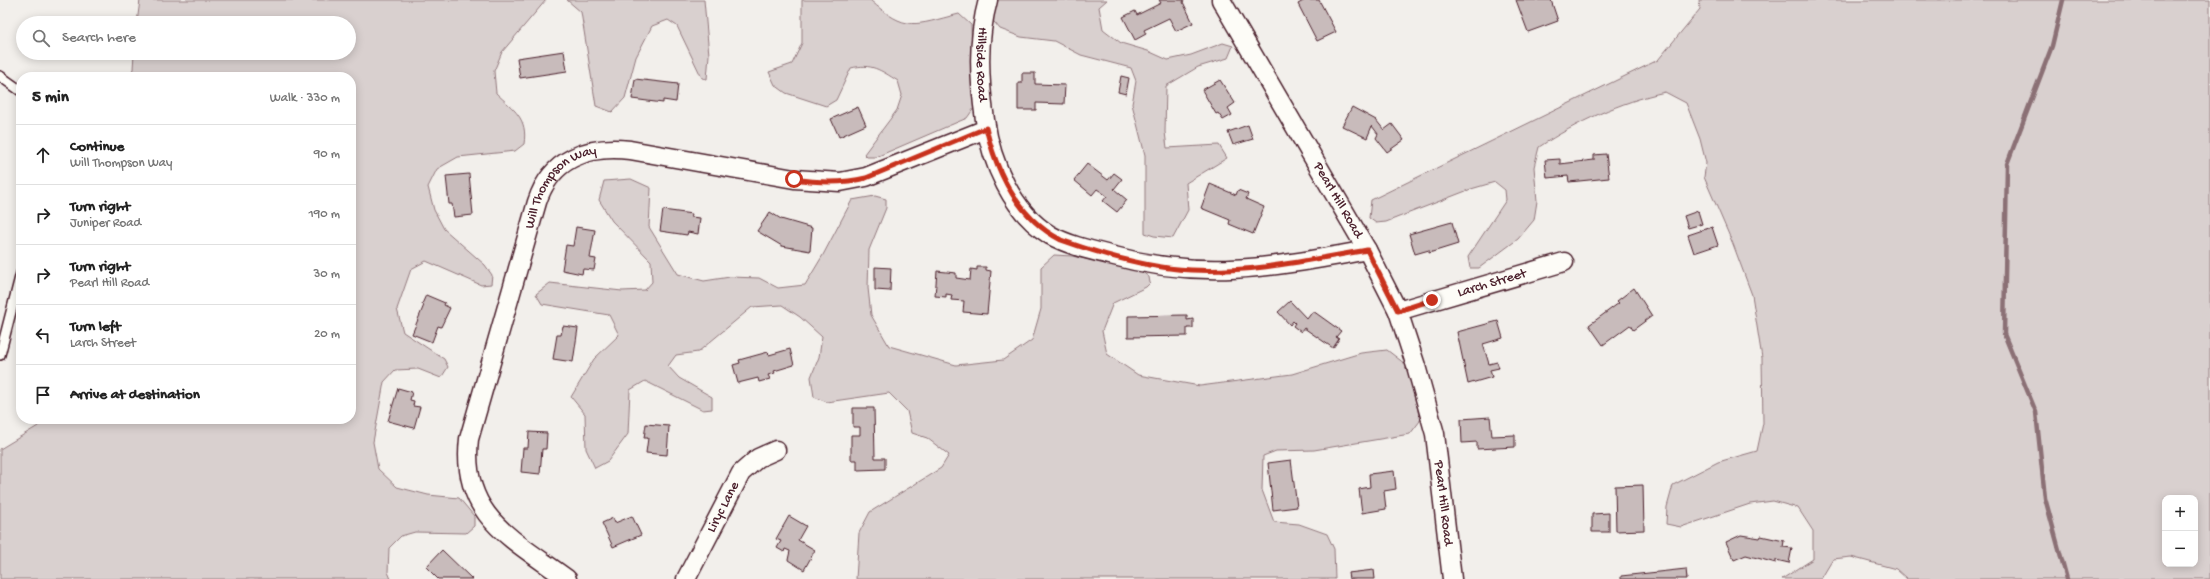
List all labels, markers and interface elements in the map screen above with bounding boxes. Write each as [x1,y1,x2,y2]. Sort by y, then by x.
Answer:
search box [16,16,356,60]
street label: Hillside Road [972,26,991,104]
icon: search [30,27,52,49]
text: Search here [62,29,136,47]
text: 5 min [32,88,69,108]
text: Walk · 330 m [270,91,340,106]
text: Continue [70,138,124,156]
street label: Will Thompson Way [521,142,598,231]
icon: ahead [32,144,54,166]
text: 90 m [314,147,340,162]
text: Will Thompson Way [70,156,173,171]
street label: Pearl Hill Road [1309,158,1368,243]
route start [785,170,803,188]
text: Turn right [70,198,130,216]
icon: right [32,204,54,226]
text: 190 m [309,207,340,222]
text: Juniper Road [70,216,141,231]
text: Turn right [70,258,130,276]
icon: right [32,264,54,286]
street label: Larch Street [1456,265,1530,301]
text: 30 m [314,267,340,282]
text: Pearl Hill Road [70,276,149,291]
route end [1423,291,1441,309]
text: Turn left [70,318,121,336]
icon: left [32,324,54,346]
text: 20 m [314,327,340,342]
text: Larch Street [70,336,136,351]
icon: arrive [32,384,54,406]
text: Arrive at destination [70,386,200,404]
street label: Pearl Hill Road [1430,459,1457,548]
street label: Liryc Lane [703,478,744,535]
map controls [2162,495,2198,567]
button: + [2162,495,2198,531]
button: − [2162,531,2198,567]

